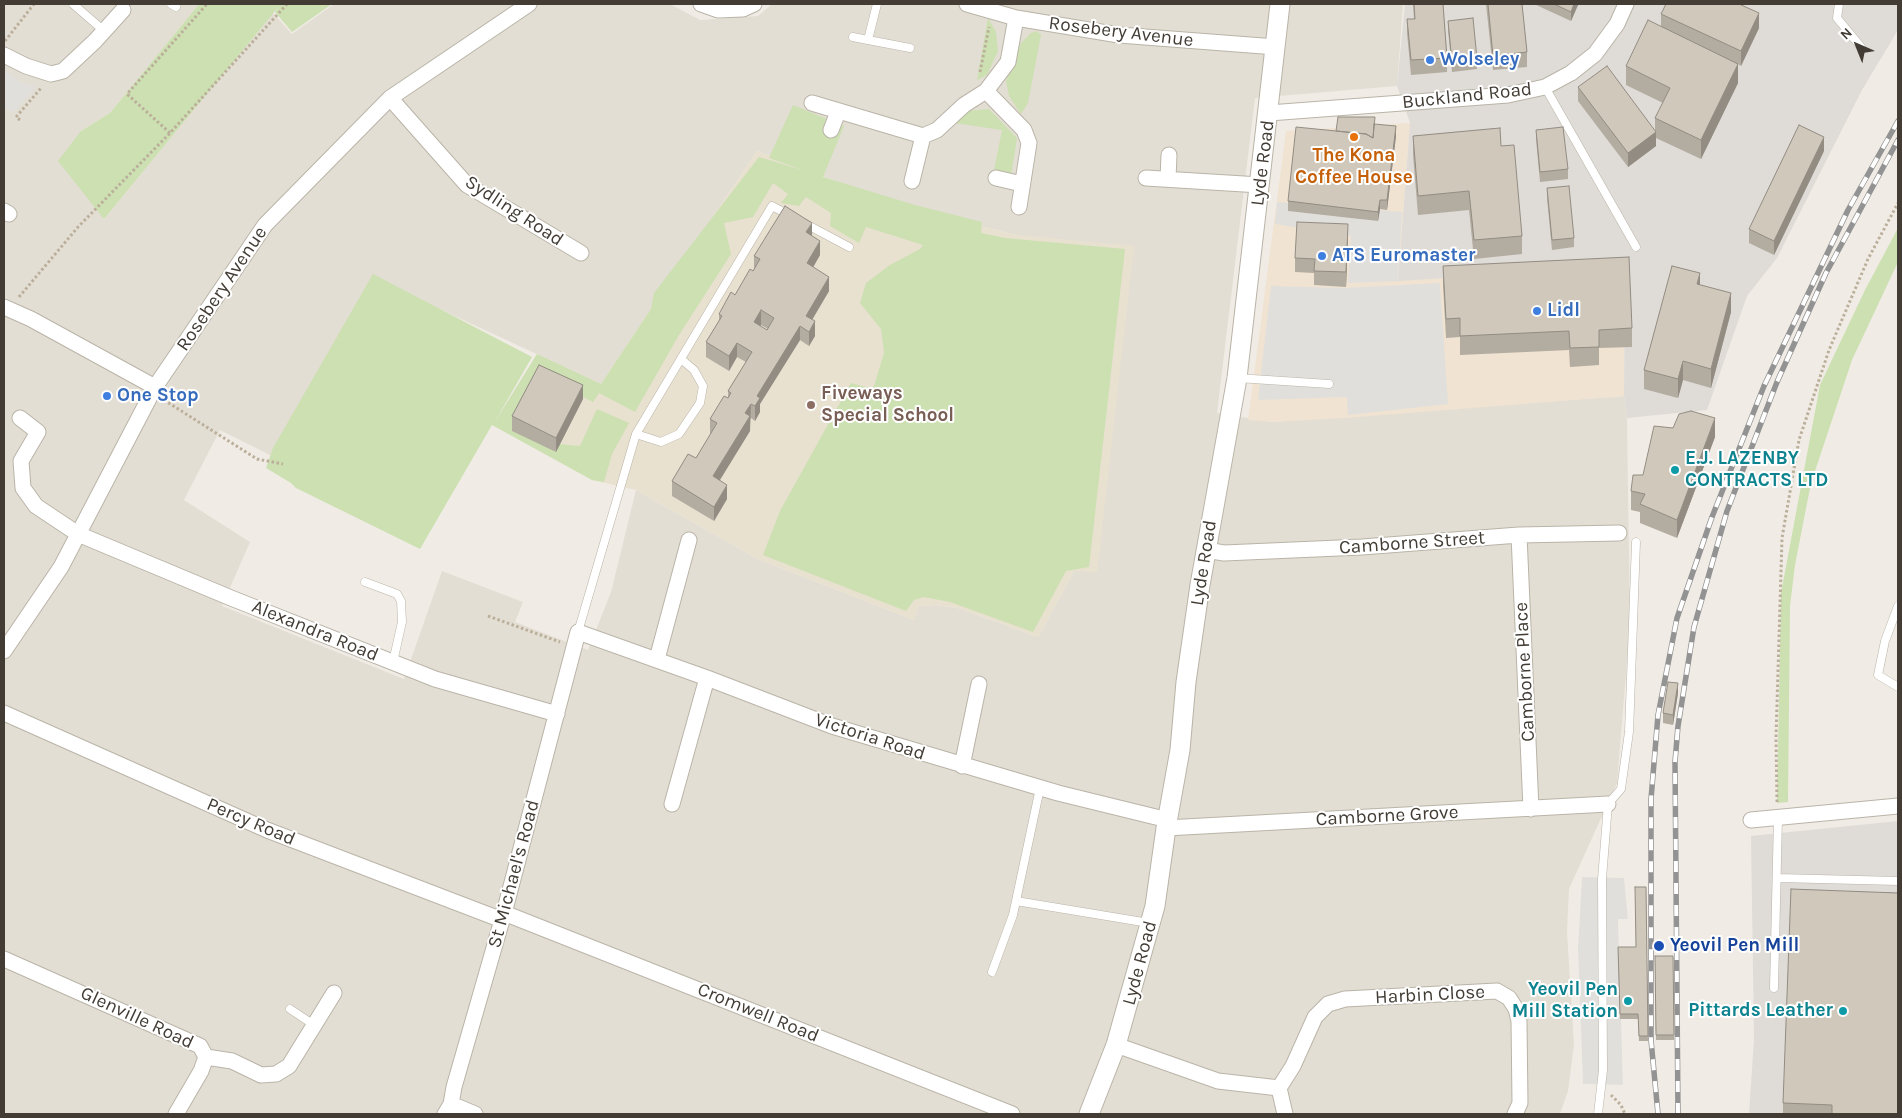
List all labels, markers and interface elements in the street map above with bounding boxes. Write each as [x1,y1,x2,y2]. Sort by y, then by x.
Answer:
street label: Rosebery Avenue [1047,12,1195,52]
north arrow [1832,20,1882,70]
text: N [1837,24,1856,43]
place label: Wolseley [1440,49,1519,71]
marker: Wolseley [1424,54,1436,66]
street label: Buckland Road [1401,78,1533,114]
street label: Lyde Road [1246,119,1280,207]
marker: The Kona Coffee House [1348,131,1360,143]
place label: The Kona Coffee House [1295,145,1413,189]
street label: Sydling Road [460,171,568,251]
street label: Rosebery Avenue [172,222,272,356]
place label: ATS Euromaster [1332,245,1476,267]
marker: ATS Euromaster [1316,250,1328,262]
place label: Lidl [1547,300,1580,322]
marker: Lidl [1531,305,1543,317]
place label: Fiveways Special School [821,383,954,427]
place label: One Stop [117,385,199,407]
marker: One Stop [101,390,113,402]
marker: Fiveways Special School [805,399,817,411]
place label: E.J. LAZENBY CONTRACTS LTD [1685,448,1828,492]
marker: E.J. LAZENBY CONTRACTS LTD [1669,464,1681,476]
street label: Lyde Road [1186,519,1222,607]
street label: Camborne Street [1338,527,1486,559]
street label: Alexandra Road [248,595,382,667]
street label: Camborne Place [1510,602,1540,742]
street label: Victoria Road [812,708,928,766]
street label: Percy Road [203,793,299,851]
street label: St Michael's Road [483,797,545,951]
street label: Camborne Grove [1315,801,1459,831]
street label: Lyde Road [1118,918,1162,1008]
place label: Yeovil Pen Mill [1670,935,1799,957]
marker: Yeovil Pen Mill [1652,939,1666,953]
street label: Cromwell Road [694,978,822,1048]
place label: Yeovil Pen Mill Station [1512,979,1618,1023]
street label: Harbin Close [1374,981,1486,1009]
street label: Glenville Road [77,982,197,1054]
marker: Yeovil Pen Mill Station [1622,995,1634,1007]
place label: Pittards Leather [1688,1000,1833,1022]
marker: Pittards Leather [1837,1005,1849,1017]

